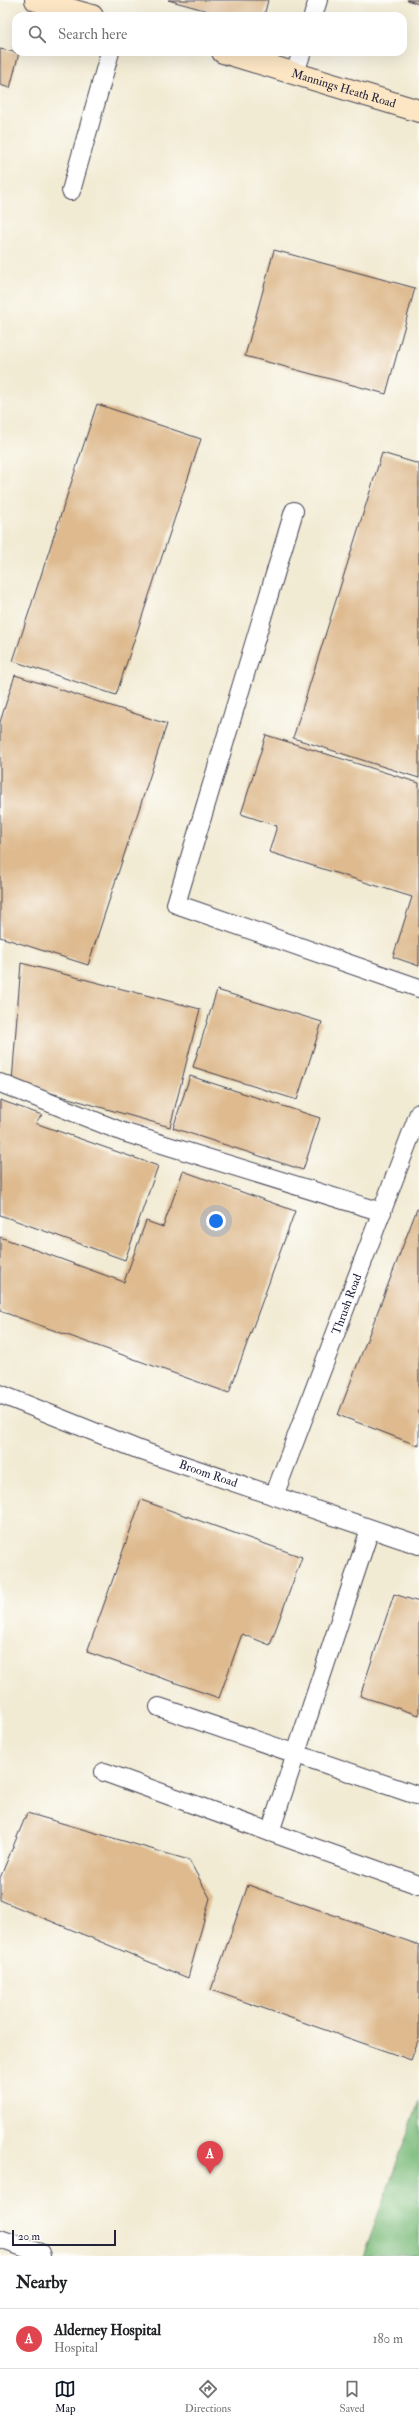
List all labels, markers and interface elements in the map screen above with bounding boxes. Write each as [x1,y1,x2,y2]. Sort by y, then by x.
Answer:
search box [12,12,407,56]
icon: search [26,23,48,45]
text: Search here [58,25,127,44]
street label: Mannings Heath Road [289,66,398,112]
your location [206,1211,226,1231]
street label: Thrush Road [329,1272,365,1337]
street label: Broom Road [177,1457,239,1491]
pin: A [197,2141,223,2174]
scale bar [12,2228,116,2247]
text: 20 m [18,2230,40,2243]
text: Nearby [16,2272,67,2293]
text: Alderney Hospital [54,2321,161,2340]
text: A [25,2331,33,2347]
text: 180 m [373,2331,403,2347]
text: Hospital [54,2340,98,2356]
tab: Map [54,2378,76,2415]
tab: Directions [185,2378,231,2415]
tab: Saved [340,2378,365,2415]

